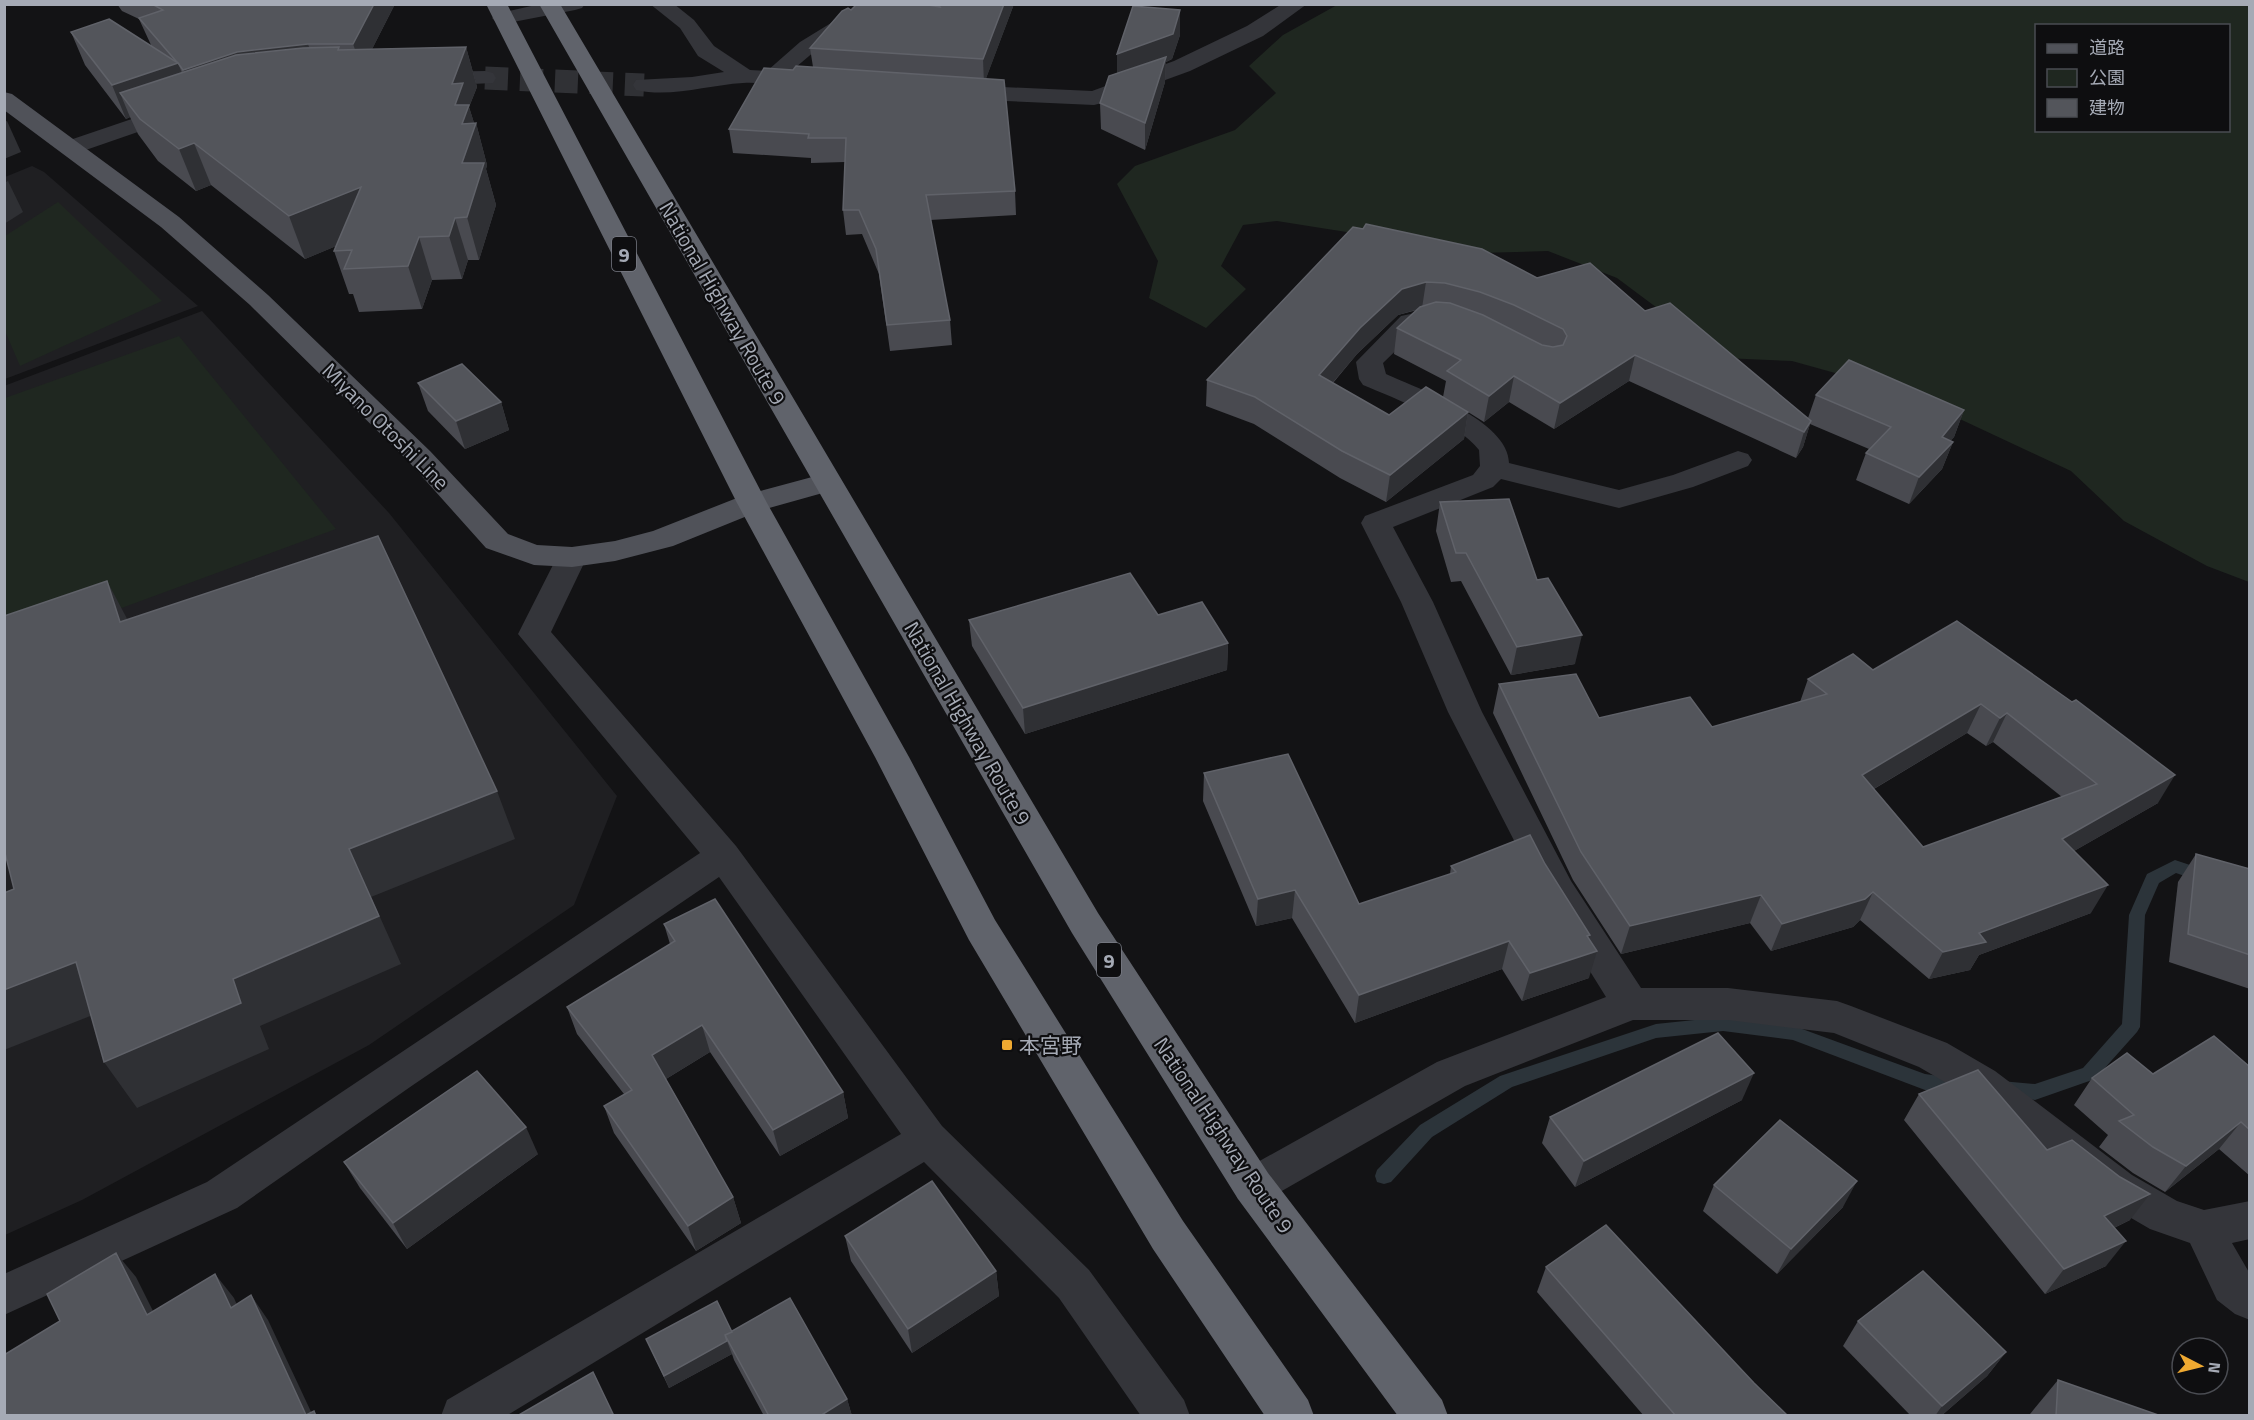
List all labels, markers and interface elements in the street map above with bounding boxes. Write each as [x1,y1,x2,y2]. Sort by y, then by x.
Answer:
legend [2035,24,2230,132]
text: 道路 [2089,34,2125,61]
text: 公園 [2089,64,2125,91]
text: 建物 [2089,94,2125,121]
street label: National Highway Route 9 [652,195,794,411]
road number: 9 [612,237,636,271]
street label: Miyano Otoshi Line [315,355,457,497]
street label: National Highway Route 9 [897,615,1039,831]
road number: 9 [1097,943,1121,977]
place label: 本宮野 [1019,1029,1082,1061]
street label: National Highway Route 9 [1146,1031,1302,1239]
marker: 本宮野 [1000,1038,1014,1052]
north arrow [2170,1336,2230,1396]
text: N [2202,1361,2227,1375]

